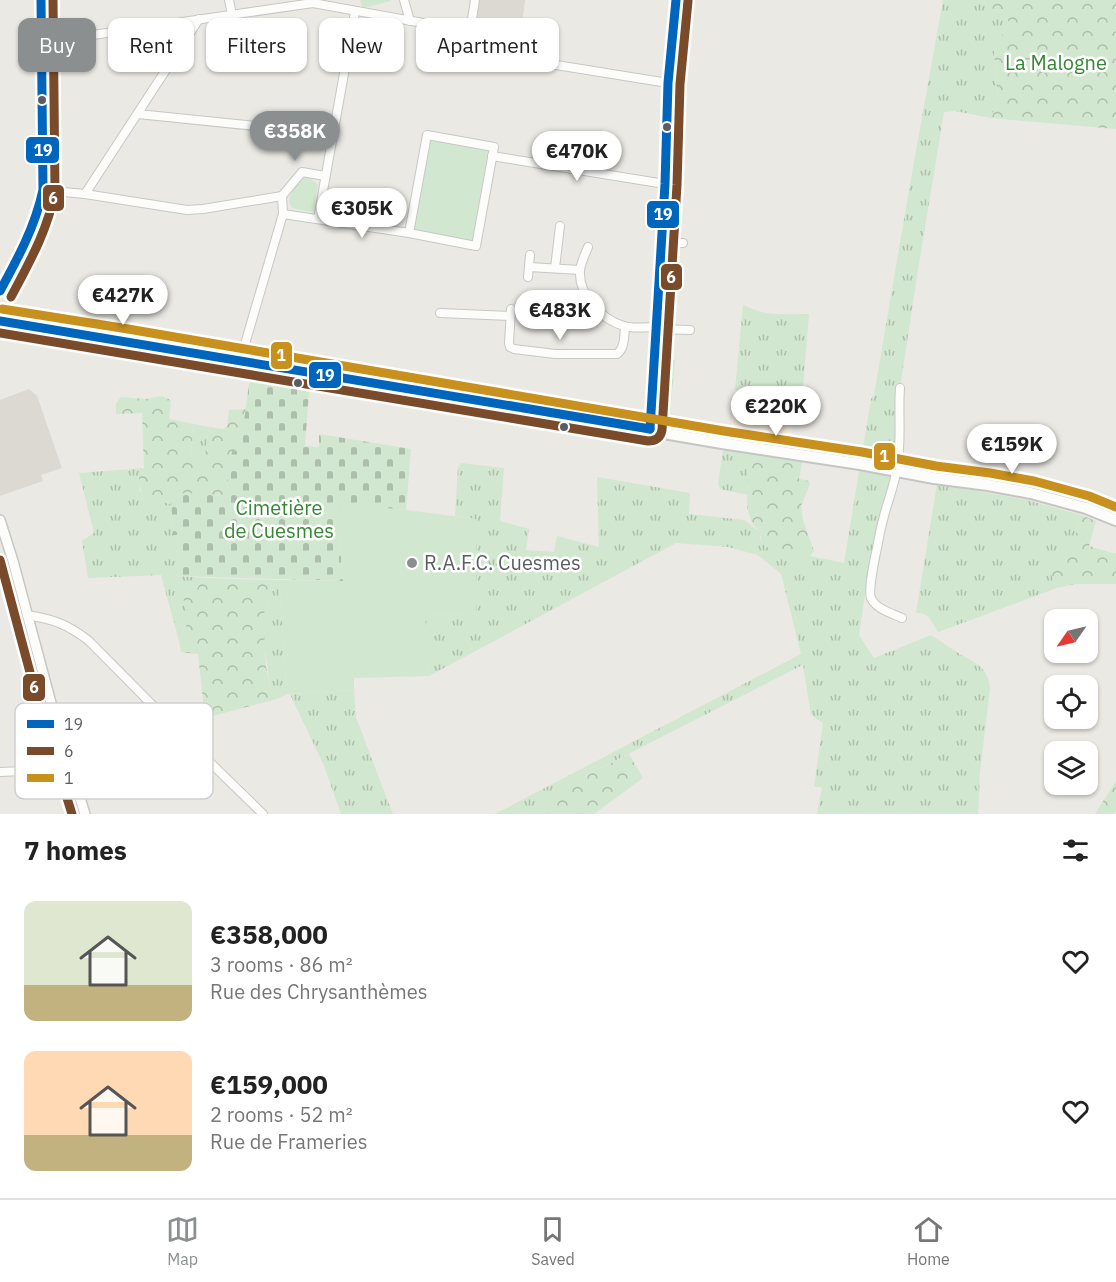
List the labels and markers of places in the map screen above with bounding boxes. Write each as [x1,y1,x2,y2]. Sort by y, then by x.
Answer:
unlabelled marker [36,94,48,106]
pin: €358K [253,111,337,162]
unlabelled marker [661,121,673,133]
pin: €470K [535,131,619,182]
pin: €305K [320,188,404,239]
pin: €427K [81,275,165,326]
pin: €483K [518,290,602,341]
unlabelled marker [292,377,304,389]
pin: €220K [734,386,818,437]
unlabelled marker [558,421,570,433]
pin: €159K [970,424,1054,475]
place label: R.A.F.C. Cuesmes [424,549,581,576]
marker: R.A.F.C. Cuesmes [405,556,419,570]

